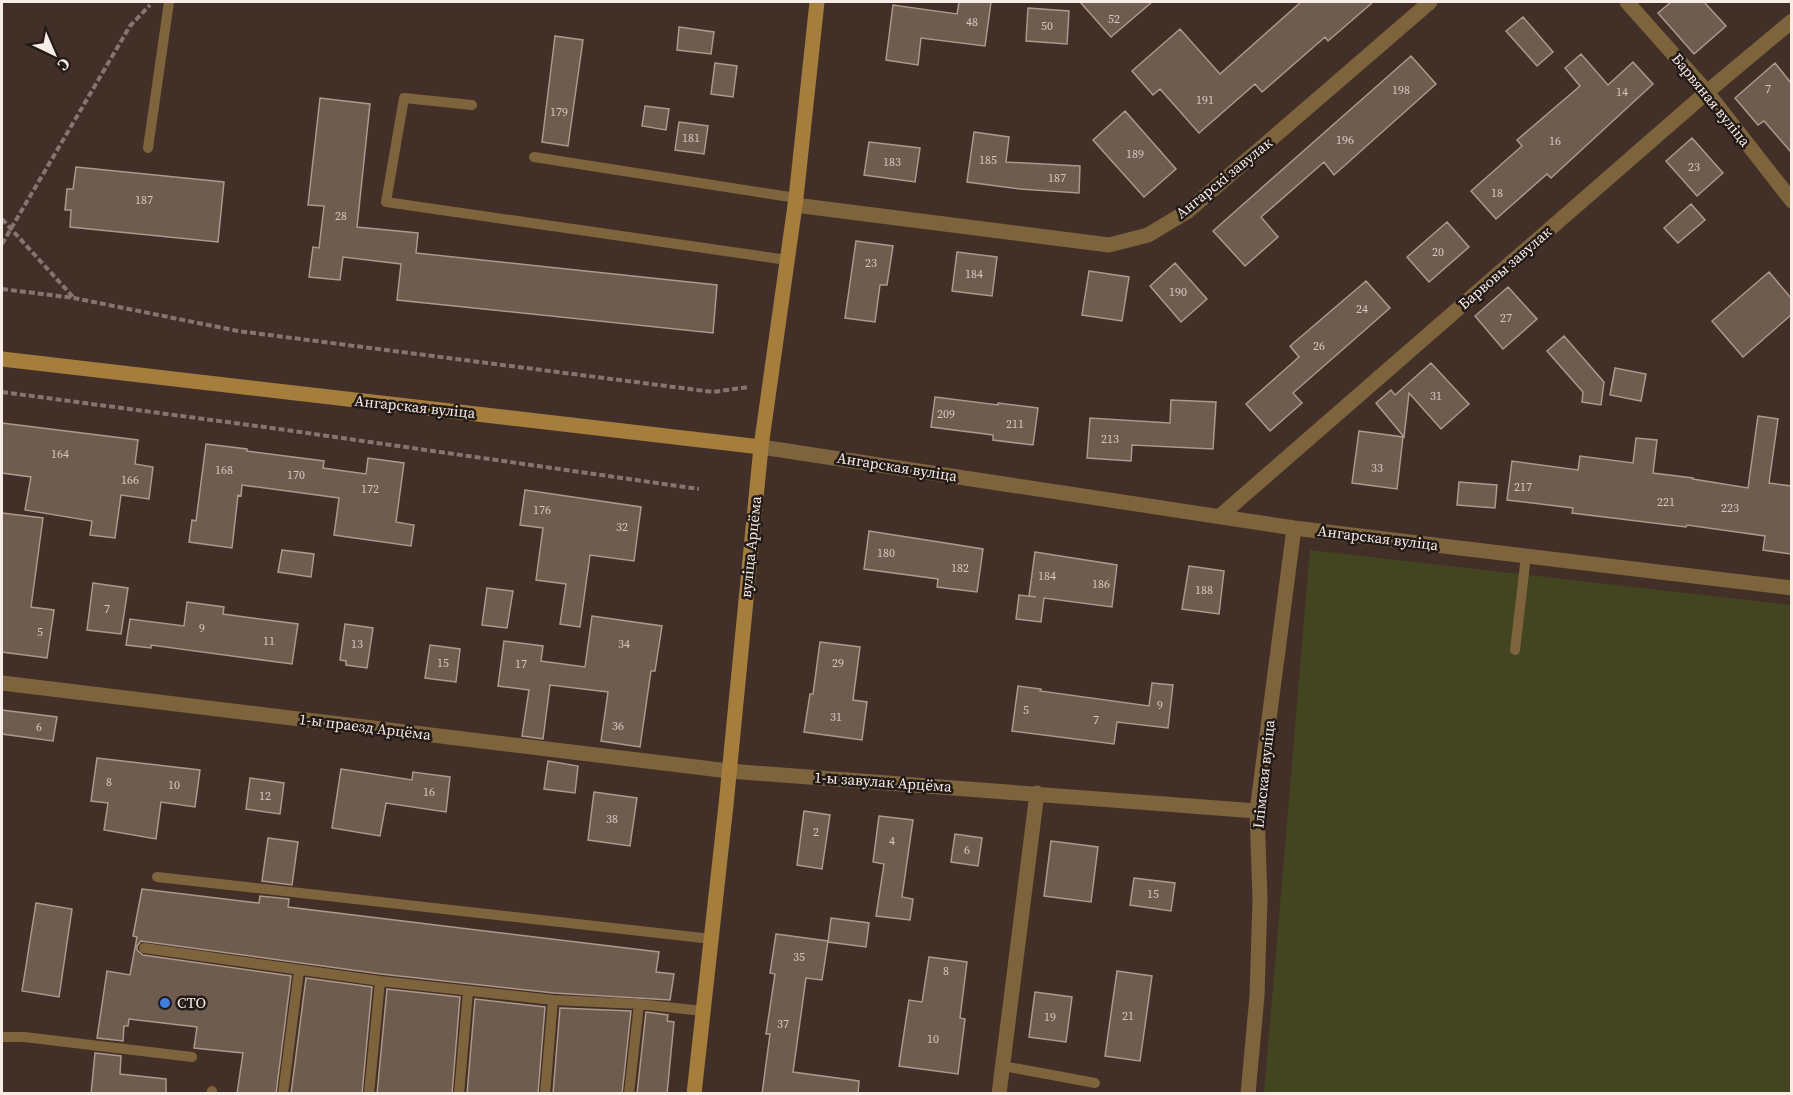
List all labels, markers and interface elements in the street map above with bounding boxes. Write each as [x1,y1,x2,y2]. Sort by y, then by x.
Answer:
house number: 52 [1108,11,1120,27]
house number: 48 [966,14,978,30]
house number: 50 [1041,18,1053,34]
north arrow [24,24,84,84]
street label: Барвяная вуліца [1667,49,1756,151]
text: С [53,53,76,76]
house number: 7 [1765,81,1771,97]
house number: 198 [1392,82,1410,98]
house number: 14 [1616,84,1628,100]
house number: 191 [1196,92,1214,108]
house number: 179 [550,104,568,120]
house number: 181 [682,130,700,146]
street label: Ангарскі завулак [1171,132,1277,223]
house number: 196 [1336,132,1354,148]
house number: 16 [1549,133,1561,149]
house number: 189 [1126,146,1144,162]
house number: 185 [979,152,997,168]
house number: 183 [883,154,901,170]
house number: 23 [1688,159,1700,175]
house number: 187 [1048,170,1066,186]
house number: 18 [1491,185,1503,201]
house number: 187 [135,192,153,208]
house number: 28 [335,208,347,224]
street label: Барвовы завулак [1454,221,1556,314]
house number: 20 [1432,244,1444,260]
house number: 23 [865,255,877,271]
house number: 184 [965,266,983,282]
house number: 190 [1169,284,1187,300]
house number: 24 [1356,301,1368,317]
house number: 27 [1500,310,1512,326]
house number: 26 [1313,338,1325,354]
house number: 31 [1430,388,1442,404]
street label: Ангарская вуліца [354,390,477,423]
house number: 209 [937,406,955,422]
house number: 211 [1006,416,1024,432]
house number: 213 [1101,431,1119,447]
house number: 164 [51,446,69,462]
street label: Ангарская вуліца [835,447,959,486]
house number: 33 [1371,460,1383,476]
house number: 168 [215,462,233,478]
house number: 170 [287,467,305,483]
house number: 166 [121,472,139,488]
house number: 217 [1514,479,1532,495]
house number: 172 [361,481,379,497]
house number: 221 [1657,494,1675,510]
street label: вуліца Арцёма [735,495,766,599]
house number: 223 [1721,500,1739,516]
house number: 176 [533,502,551,518]
house number: 32 [616,519,628,535]
street label: Ангарская вуліца [1316,520,1440,555]
house number: 180 [877,545,895,561]
house number: 182 [951,560,969,576]
house number: 184 [1038,568,1056,584]
house number: 186 [1092,576,1110,592]
house number: 188 [1195,582,1213,598]
house number: 7 [104,601,110,617]
house number: 9 [199,620,205,636]
house number: 5 [37,624,43,640]
house number: 11 [263,633,275,649]
house number: 13 [351,636,363,652]
house number: 34 [618,636,630,652]
house number: 15 [437,655,449,671]
house number: 29 [832,655,844,671]
house number: 17 [515,656,527,672]
house number: 9 [1157,697,1163,713]
house number: 5 [1023,702,1029,718]
street label: 1-ы праезд Арцёма [298,708,433,745]
house number: 31 [830,709,842,725]
house number: 7 [1093,712,1099,728]
house number: 36 [612,718,624,734]
street label: Ілімская вуліца [1247,718,1280,829]
house number: 6 [36,719,42,735]
street label: 1-ы завулак Арцёма [814,766,953,797]
house number: 8 [106,774,112,790]
house number: 10 [168,777,180,793]
house number: 16 [423,784,435,800]
house number: 12 [259,788,271,804]
house number: 38 [606,811,618,827]
house number: 2 [813,824,819,840]
house number: 4 [889,833,895,849]
house number: 6 [964,842,970,858]
house number: 15 [1147,886,1159,902]
house number: 35 [793,949,805,965]
house number: 8 [943,963,949,979]
place label: СТО [177,992,206,1013]
marker: СТО [158,996,172,1010]
house number: 21 [1122,1008,1134,1024]
house number: 19 [1044,1009,1056,1025]
house number: 37 [777,1016,789,1032]
house number: 10 [927,1031,939,1047]

